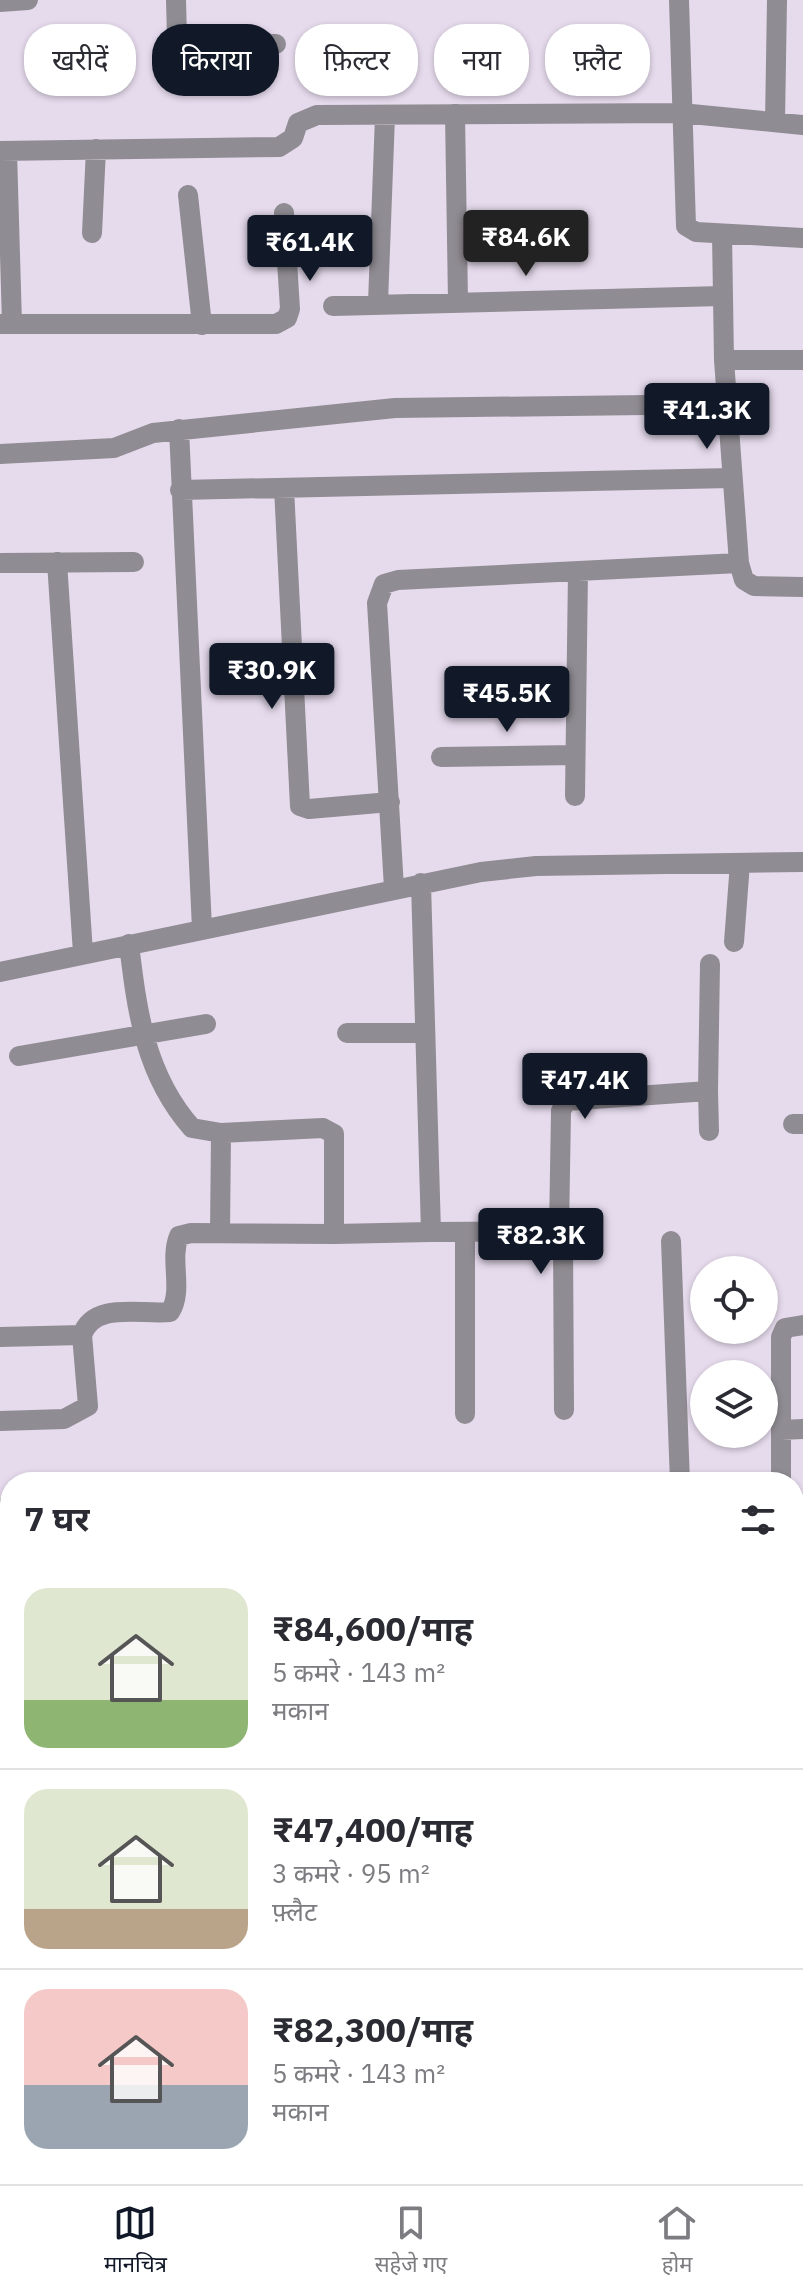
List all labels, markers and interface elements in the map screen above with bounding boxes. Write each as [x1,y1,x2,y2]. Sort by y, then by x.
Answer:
chip: खरीदें [24,24,136,96]
chip: किराया [152,24,279,96]
chip: फ़िल्टर [295,24,418,96]
chip: नया [434,24,529,96]
chip: फ़्लैट [545,24,650,96]
pin: ₹84.6K [461,210,591,278]
pin: ₹61.4K [245,215,375,283]
text: ₹84.6K [481,219,571,253]
text: ₹61.4K [265,224,355,258]
pin: ₹41.3K [642,383,772,451]
text: ₹41.3K [662,392,752,426]
pin: ₹30.9K [207,643,337,711]
text: ₹30.9K [227,652,317,686]
pin: ₹45.5K [442,666,572,734]
text: ₹45.5K [462,675,552,709]
pin: ₹47.4K [520,1053,650,1121]
text: ₹47.4K [540,1062,630,1096]
pin: ₹82.3K [476,1208,606,1276]
text: ₹82.3K [496,1217,586,1251]
map controls [690,1256,778,1448]
button: locate [690,1256,778,1344]
button: layers [690,1360,778,1448]
text: 7 घर [24,1496,89,1540]
icon: filters [736,1498,780,1542]
text: ₹84,600/माह [272,1606,473,1650]
icon: home [88,1620,184,1716]
text: 5 कमरे · 143 m² [272,1655,445,1689]
text: मकान [272,1693,329,1727]
text: ₹47,400/माह [272,1807,473,1851]
icon: home [88,1821,184,1917]
text: 3 कमरे · 95 m² [272,1856,430,1890]
text: फ़्लैट [272,1894,317,1928]
text: ₹82,300/माह [272,2007,473,2051]
icon: home [88,2021,184,2117]
text: 5 कमरे · 143 m² [272,2056,445,2090]
text: मकान [272,2094,329,2128]
tab: मानचित्र [104,2201,167,2281]
tab: सहेजे गए [375,2201,447,2281]
tab: होम [655,2201,699,2281]

